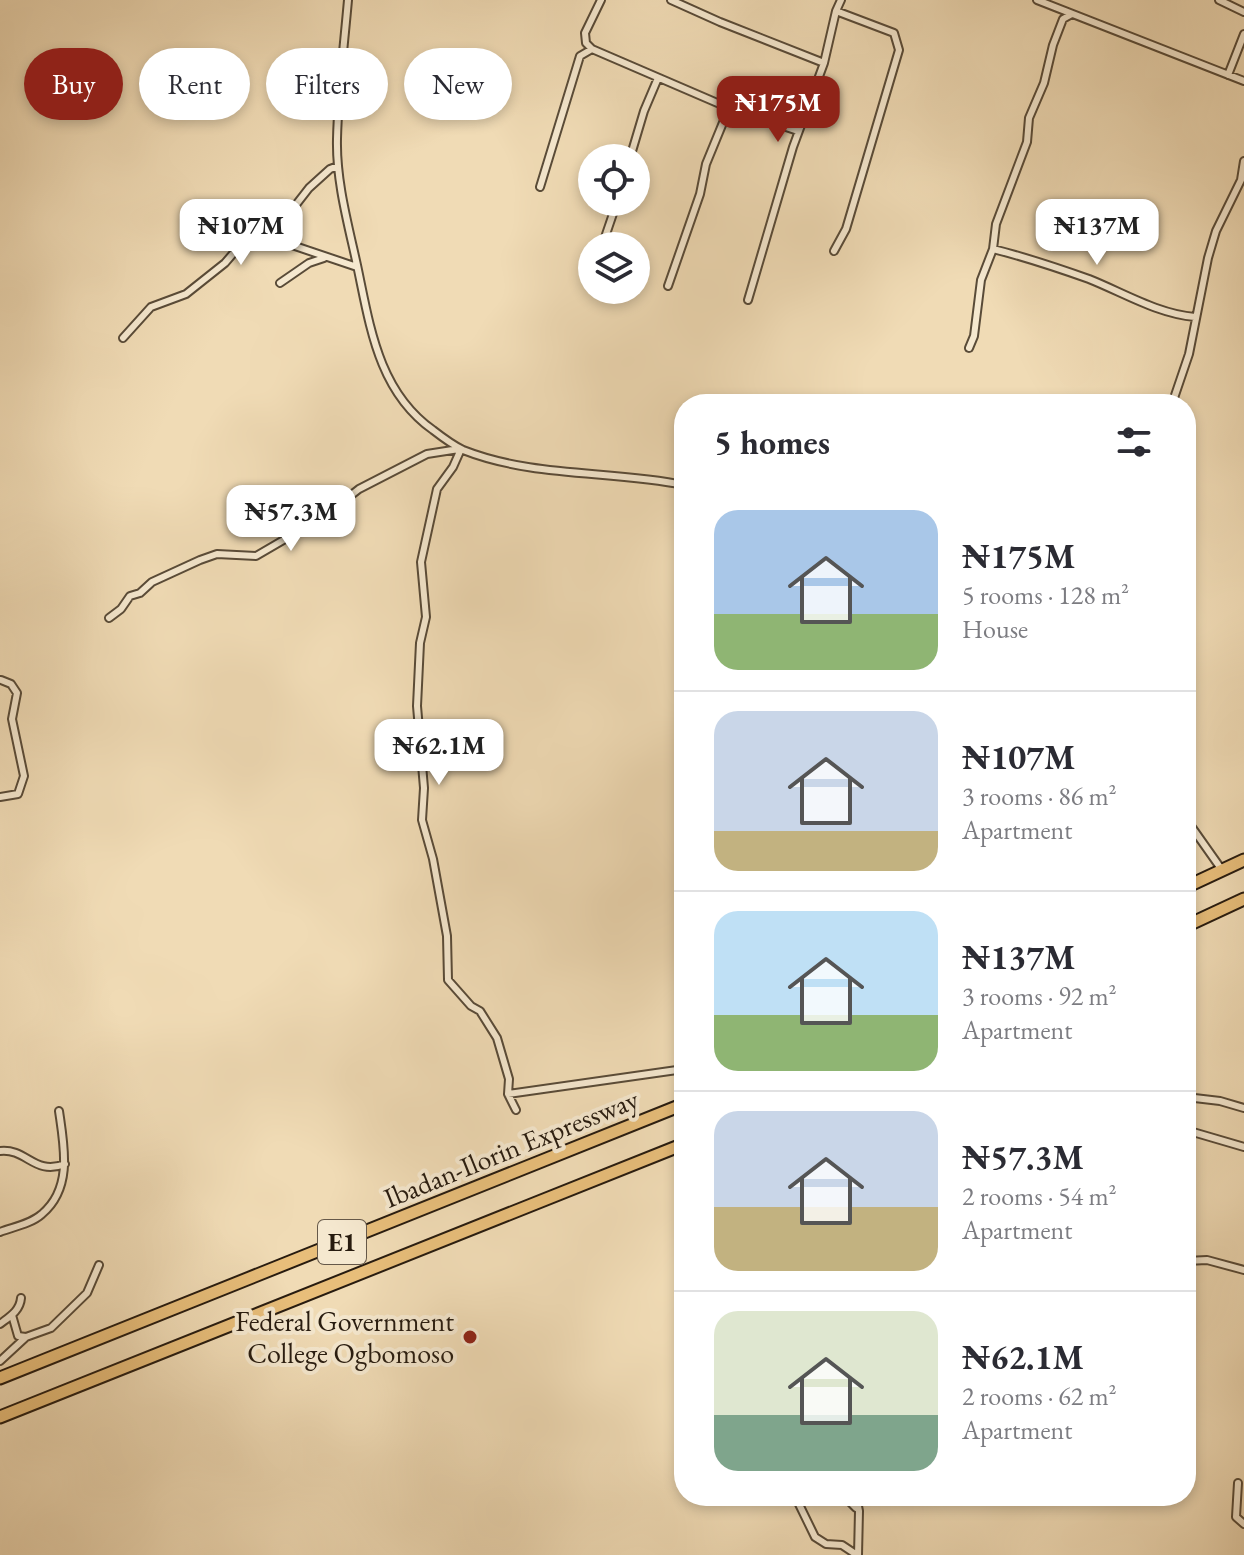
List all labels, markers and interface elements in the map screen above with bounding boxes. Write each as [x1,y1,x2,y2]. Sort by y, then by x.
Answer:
chip: Buy [24,48,123,120]
chip: Rent [139,48,250,120]
chip: Filters [266,48,388,120]
chip: New [404,48,512,120]
pin: ₦175M [722,76,834,144]
text: ₦175M [735,85,821,119]
map controls [578,144,650,304]
button: locate [578,144,650,216]
pin: ₦107M [185,199,297,267]
pin: ₦137M [1041,199,1153,267]
text: ₦107M [198,208,284,242]
text: ₦137M [1054,208,1140,242]
button: layers [578,232,650,304]
text: 5 homes [714,420,830,464]
icon: filters [1112,420,1156,464]
pin: ₦57.3M [226,485,356,553]
text: ₦57.3M [244,494,338,528]
text: ₦175M [962,534,1075,578]
icon: home [778,542,874,638]
text: 5 rooms · 128 m² [962,578,1129,612]
text: House [962,612,1028,646]
pin: ₦62.1M [374,719,504,787]
text: ₦62.1M [392,728,486,762]
text: ₦107M [962,735,1075,779]
icon: home [778,743,874,839]
text: 3 rooms · 86 m² [962,779,1117,813]
text: Apartment [962,813,1072,847]
text: ₦137M [962,935,1075,979]
icon: home [778,943,874,1039]
text: 3 rooms · 92 m² [962,979,1117,1013]
text: Apartment [962,1013,1072,1047]
street label: Ibadan-Ilorin Expressway [378,1080,644,1216]
text: ₦57.3M [962,1135,1084,1179]
icon: home [778,1143,874,1239]
text: 2 rooms · 54 m² [962,1179,1117,1213]
text: Apartment [962,1213,1072,1247]
road number: E1 [318,1220,366,1264]
place label: Federal Government College Ogbomoso [235,1303,454,1371]
marker: Federal Government College Ogbomoso [461,1328,479,1346]
text: ₦62.1M [962,1335,1084,1379]
icon: home [778,1343,874,1439]
text: 2 rooms · 62 m² [962,1379,1117,1413]
text: Apartment [962,1413,1072,1447]

